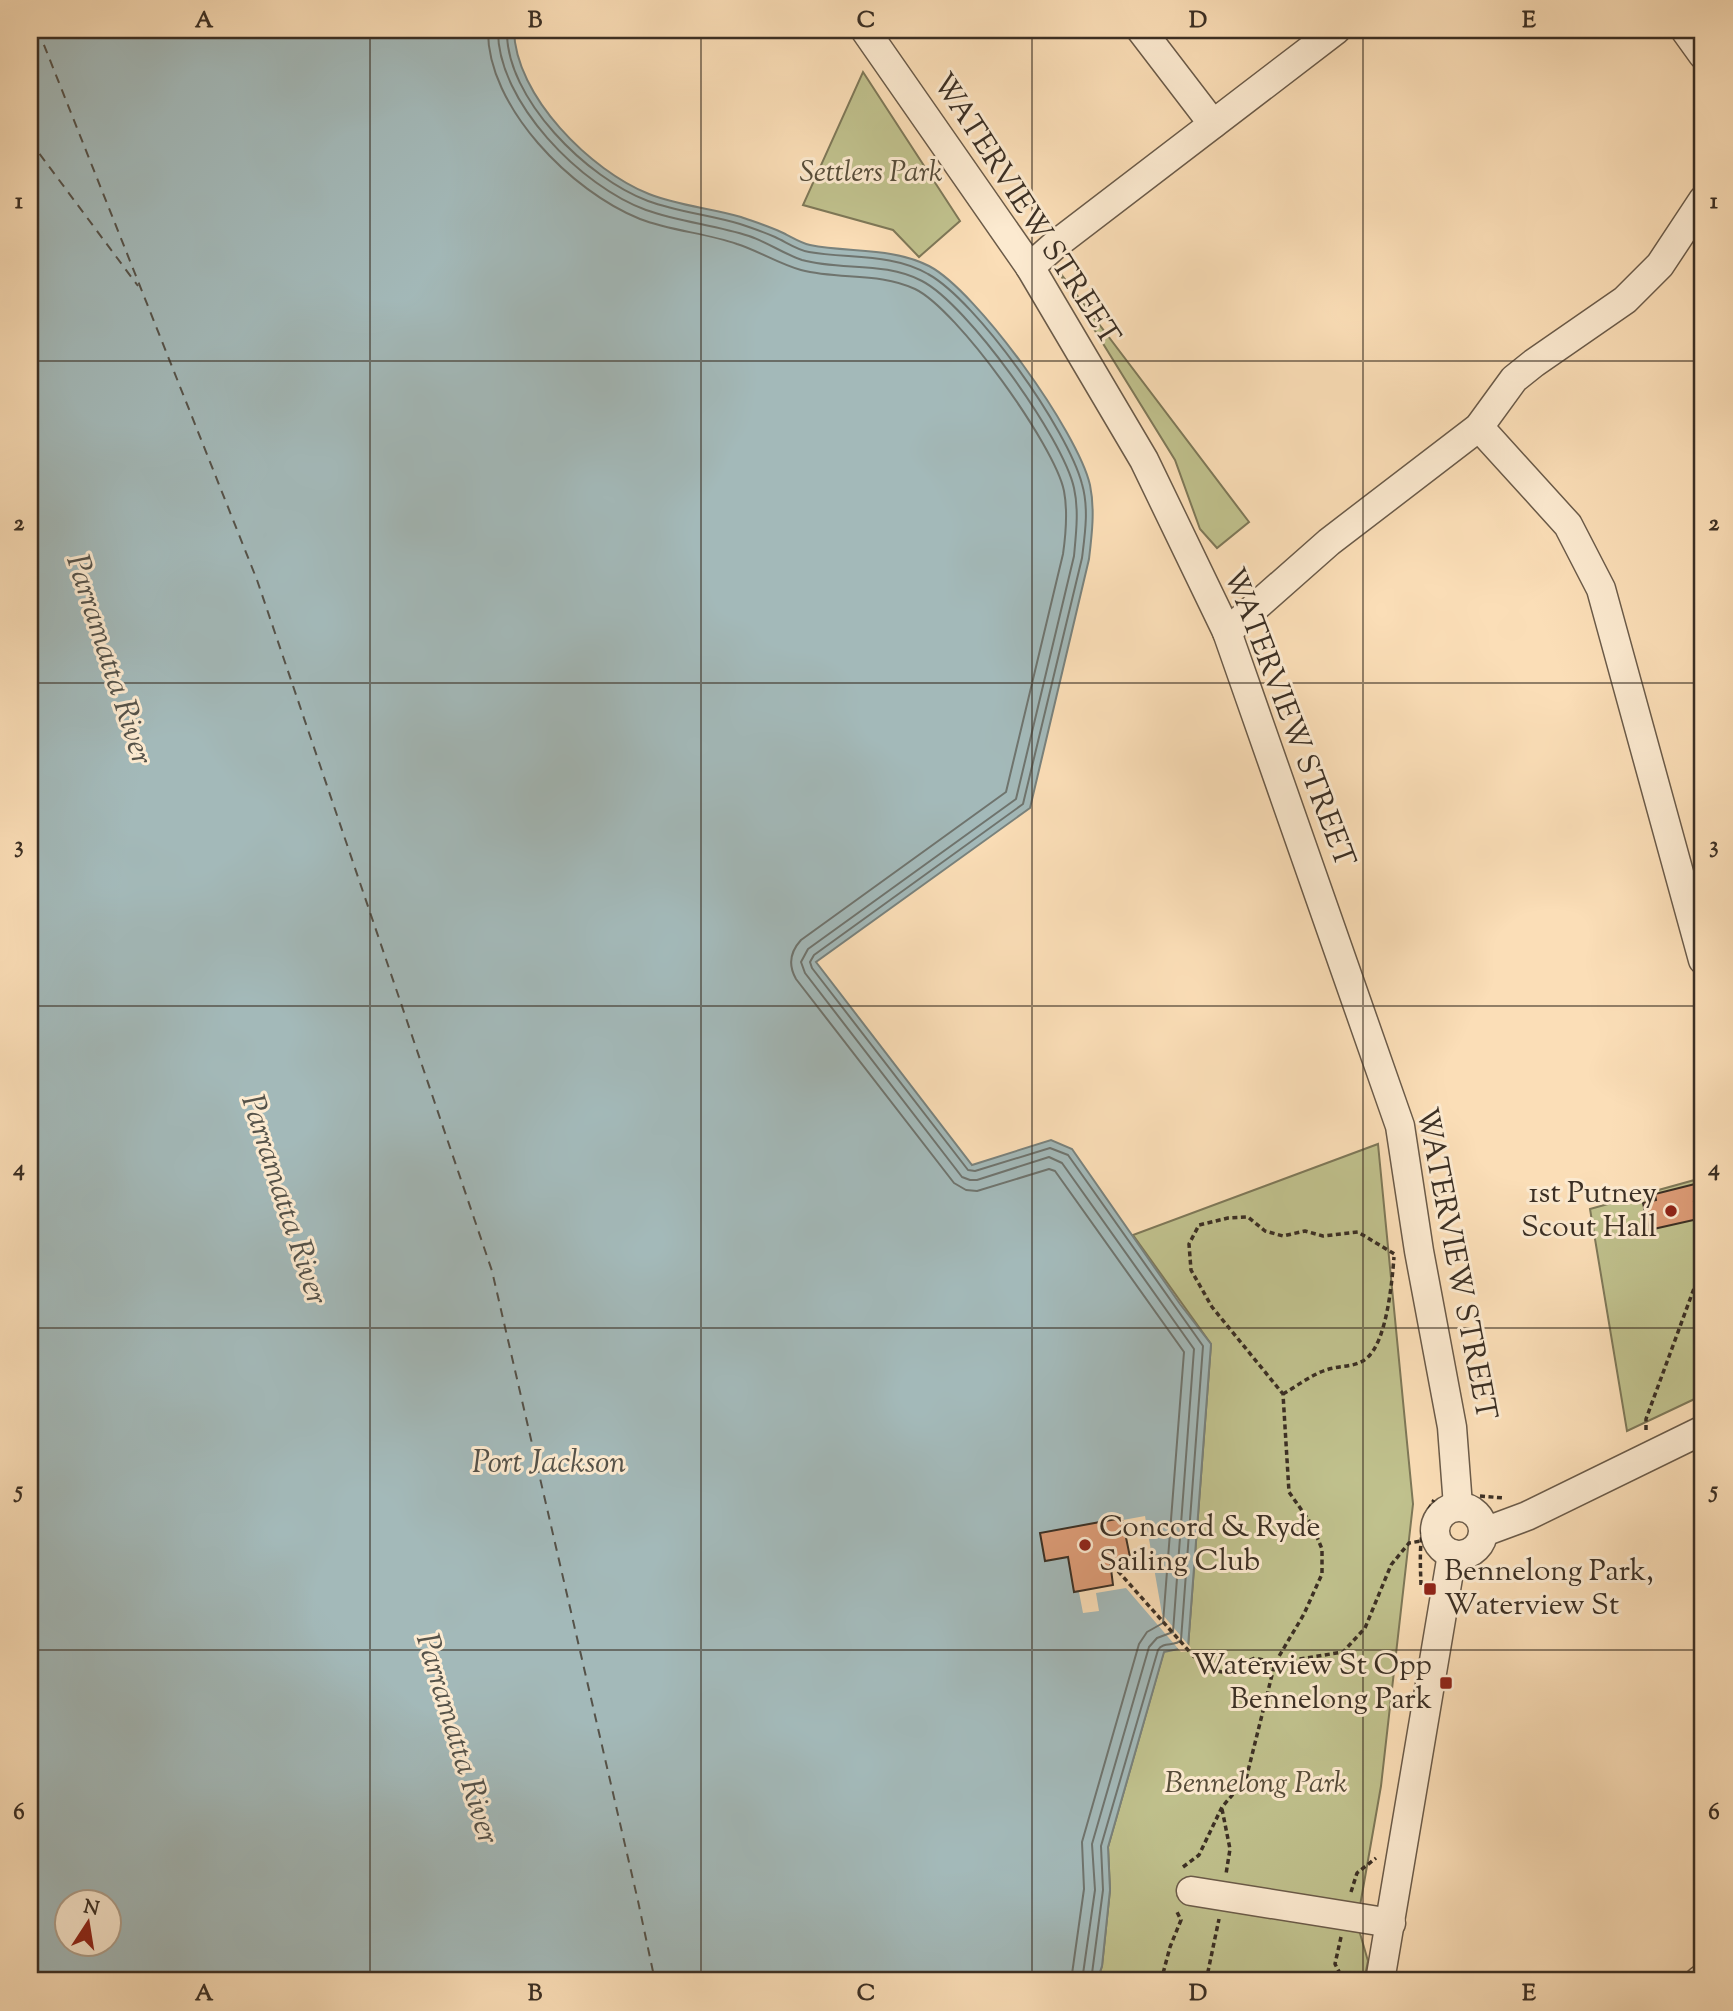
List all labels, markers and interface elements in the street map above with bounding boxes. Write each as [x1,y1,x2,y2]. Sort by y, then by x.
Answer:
text: A [195,5,214,38]
text: B [528,5,543,38]
text: C [857,5,875,38]
text: D [1189,5,1207,38]
text: E [1522,5,1536,38]
street label: WATERVIEW STREET [921,65,1129,355]
park label: Settlers Park [799,152,943,195]
text: 1 [15,186,23,219]
text: 1 [1710,186,1718,219]
text: 2 [14,508,25,541]
text: 2 [1709,508,1720,541]
water label: Parramatta River [52,549,164,771]
street label: WATERVIEW STREET [1211,562,1365,874]
text: 3 [14,830,24,863]
text: 3 [1709,830,1719,863]
water label: Parramatta River [227,1089,339,1311]
street label: WATERVIEW STREET [1404,1104,1506,1424]
text: 4 [12,1153,25,1186]
text: 4 [1707,1153,1720,1186]
place label: 1st Putney Scout Hall [1521,1173,1657,1250]
marker: 1st Putney Scout Hall [1663,1203,1679,1219]
water label: Port Jackson [472,1441,626,1487]
text: 5 [13,1475,23,1508]
text: 5 [1708,1475,1718,1508]
place label: Concord & Ryde Sailing Club [1099,1507,1320,1584]
marker: Concord & Ryde Sailing Club [1077,1537,1093,1553]
place label: Bennelong Park, Waterview St [1444,1551,1654,1628]
marker: Bennelong Park, Waterview St [1422,1581,1438,1597]
water label: Parramatta River [402,1628,510,1850]
place label: Waterview St Opp Bennelong Park [1192,1645,1432,1722]
marker: Waterview St Opp Bennelong Park [1438,1675,1454,1691]
park label: Bennelong Park [1165,1763,1347,1806]
text: 6 [13,1797,25,1830]
text: 6 [1708,1797,1720,1830]
north arrow [52,1888,122,1958]
text: N [81,1894,101,1924]
text: A [195,1978,214,2011]
text: B [528,1978,543,2011]
text: C [857,1978,875,2011]
text: D [1189,1978,1207,2011]
text: E [1522,1978,1536,2011]

